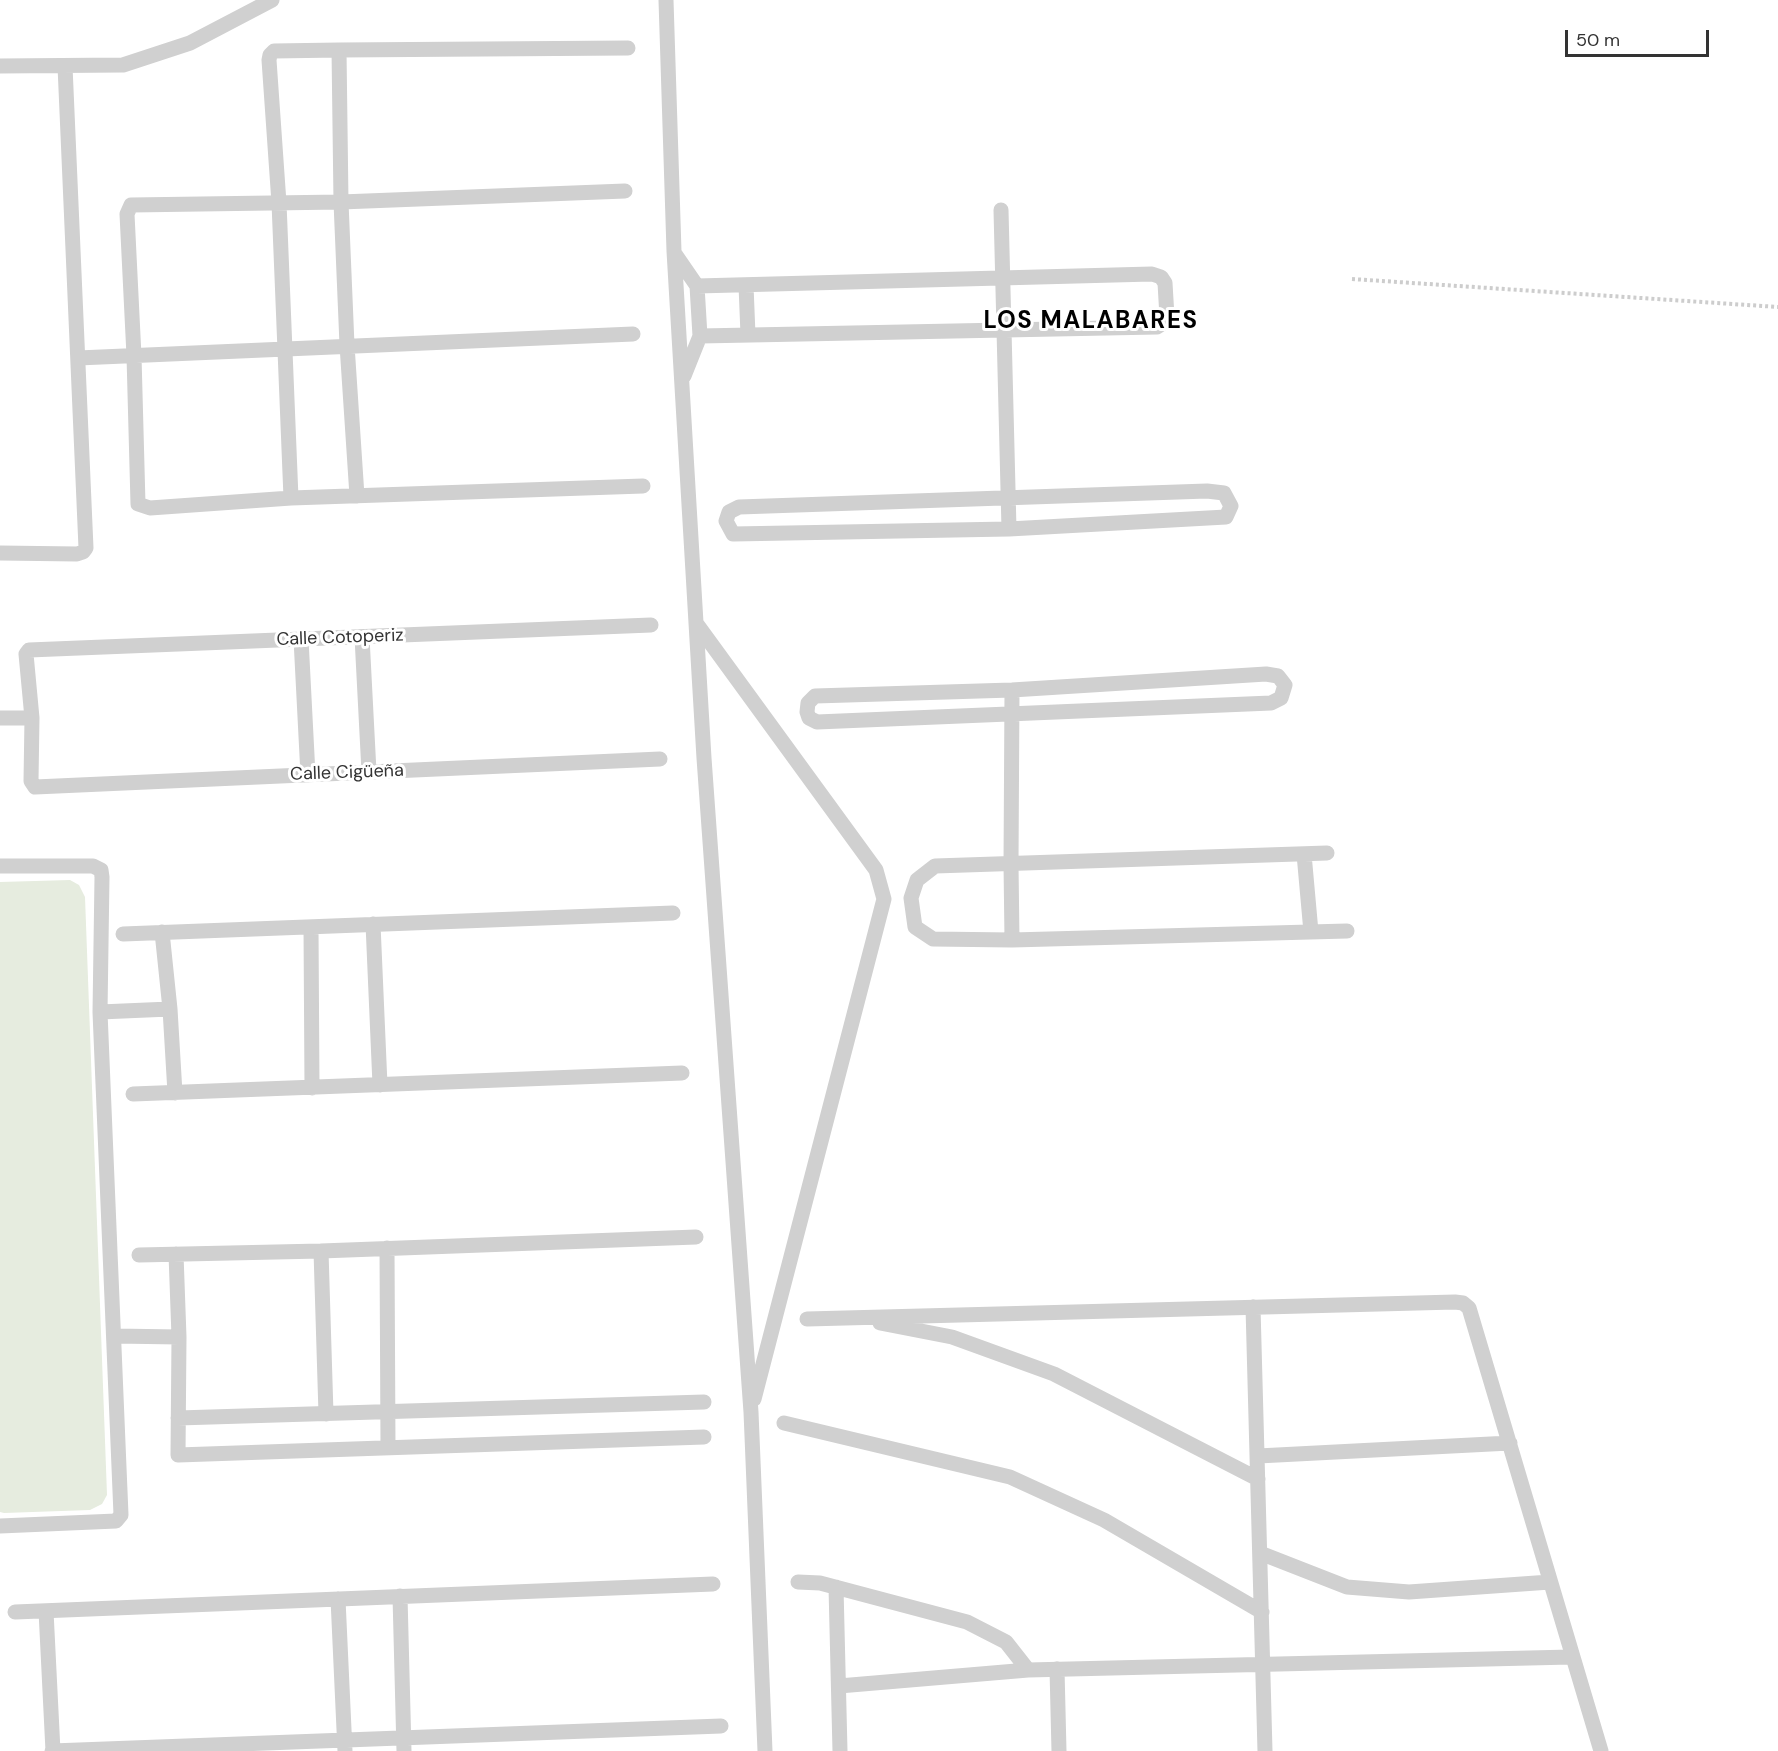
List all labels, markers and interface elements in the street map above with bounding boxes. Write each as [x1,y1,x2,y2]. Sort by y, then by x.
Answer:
scale bar [1568,18,1712,56]
text: 50 m [1576,28,1620,52]
district label: LOS MALABARES [984,308,1198,336]
street label: Calle Cotoperiz [276,625,404,651]
street label: Calle Cigüeña [290,760,404,786]

